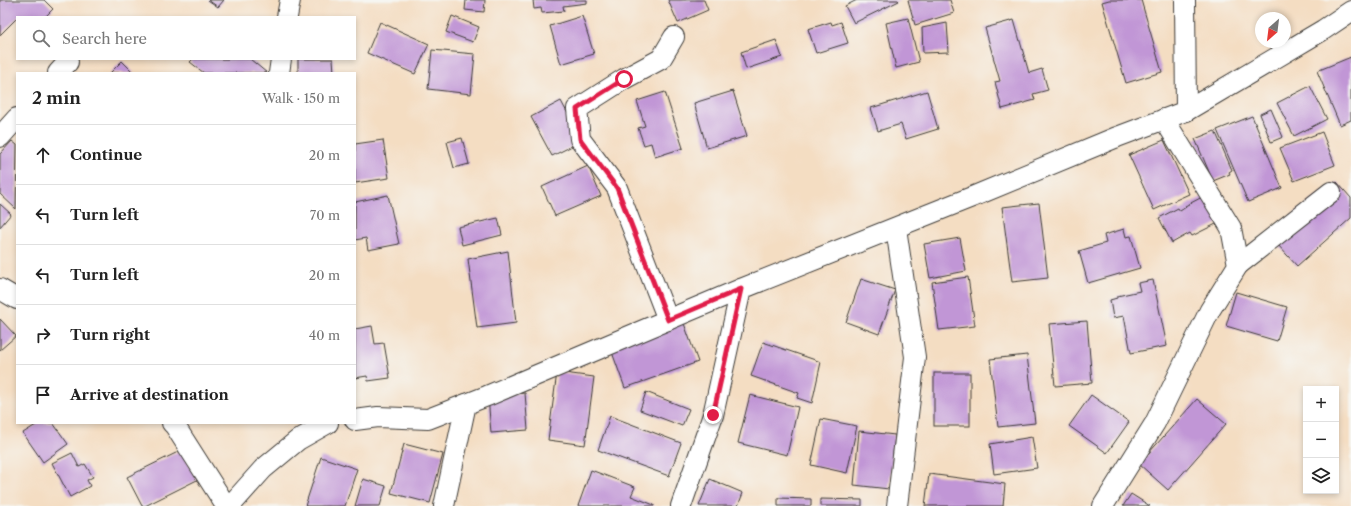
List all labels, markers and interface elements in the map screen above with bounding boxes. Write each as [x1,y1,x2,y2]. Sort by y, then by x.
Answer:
north arrow [1255,12,1291,48]
search box [16,16,356,60]
icon: search [30,27,52,49]
text: Search here [62,29,147,48]
route start [615,70,633,88]
text: 2 min [32,88,81,108]
text: Walk · 150 m [262,90,340,106]
icon: ahead [32,144,54,166]
text: Continue [70,145,142,164]
text: 20 m [309,147,340,163]
icon: left [32,204,54,226]
text: Turn left [70,205,139,224]
text: 70 m [310,207,340,223]
icon: left [32,264,54,286]
text: Turn left [70,265,139,284]
text: 20 m [309,267,340,283]
icon: right [32,324,54,346]
text: Turn right [70,325,150,344]
text: 40 m [309,327,340,343]
icon: arrive [32,384,54,406]
text: Arrive at destination [70,385,229,404]
map controls [1303,386,1339,494]
button: + [1303,386,1339,422]
route end [704,406,722,424]
button: − [1303,422,1339,458]
button: layers [1303,458,1339,494]

